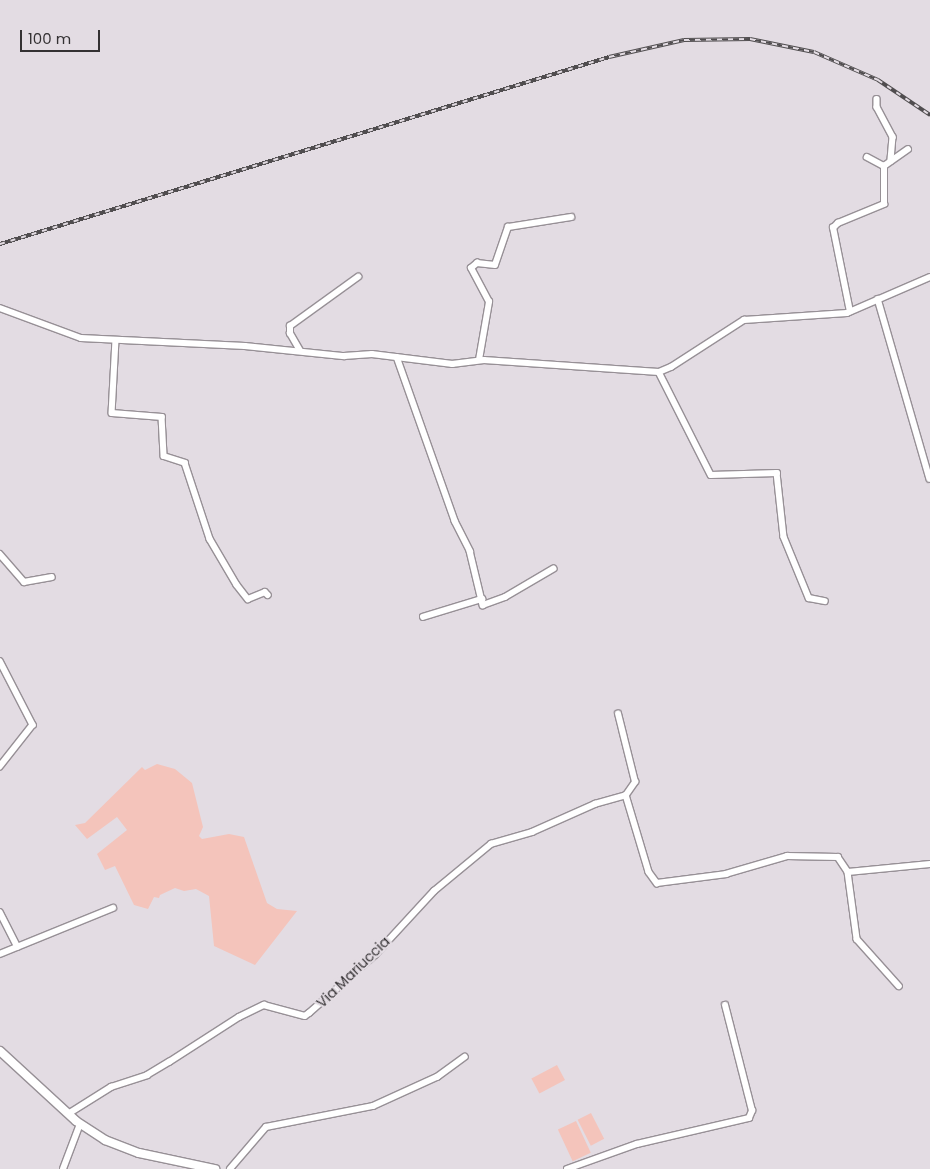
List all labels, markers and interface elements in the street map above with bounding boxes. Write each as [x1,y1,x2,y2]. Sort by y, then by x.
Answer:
scale bar [22,20,102,52]
text: 100 m [28,28,71,49]
street label: Via Mariuccia [313,933,393,1011]

